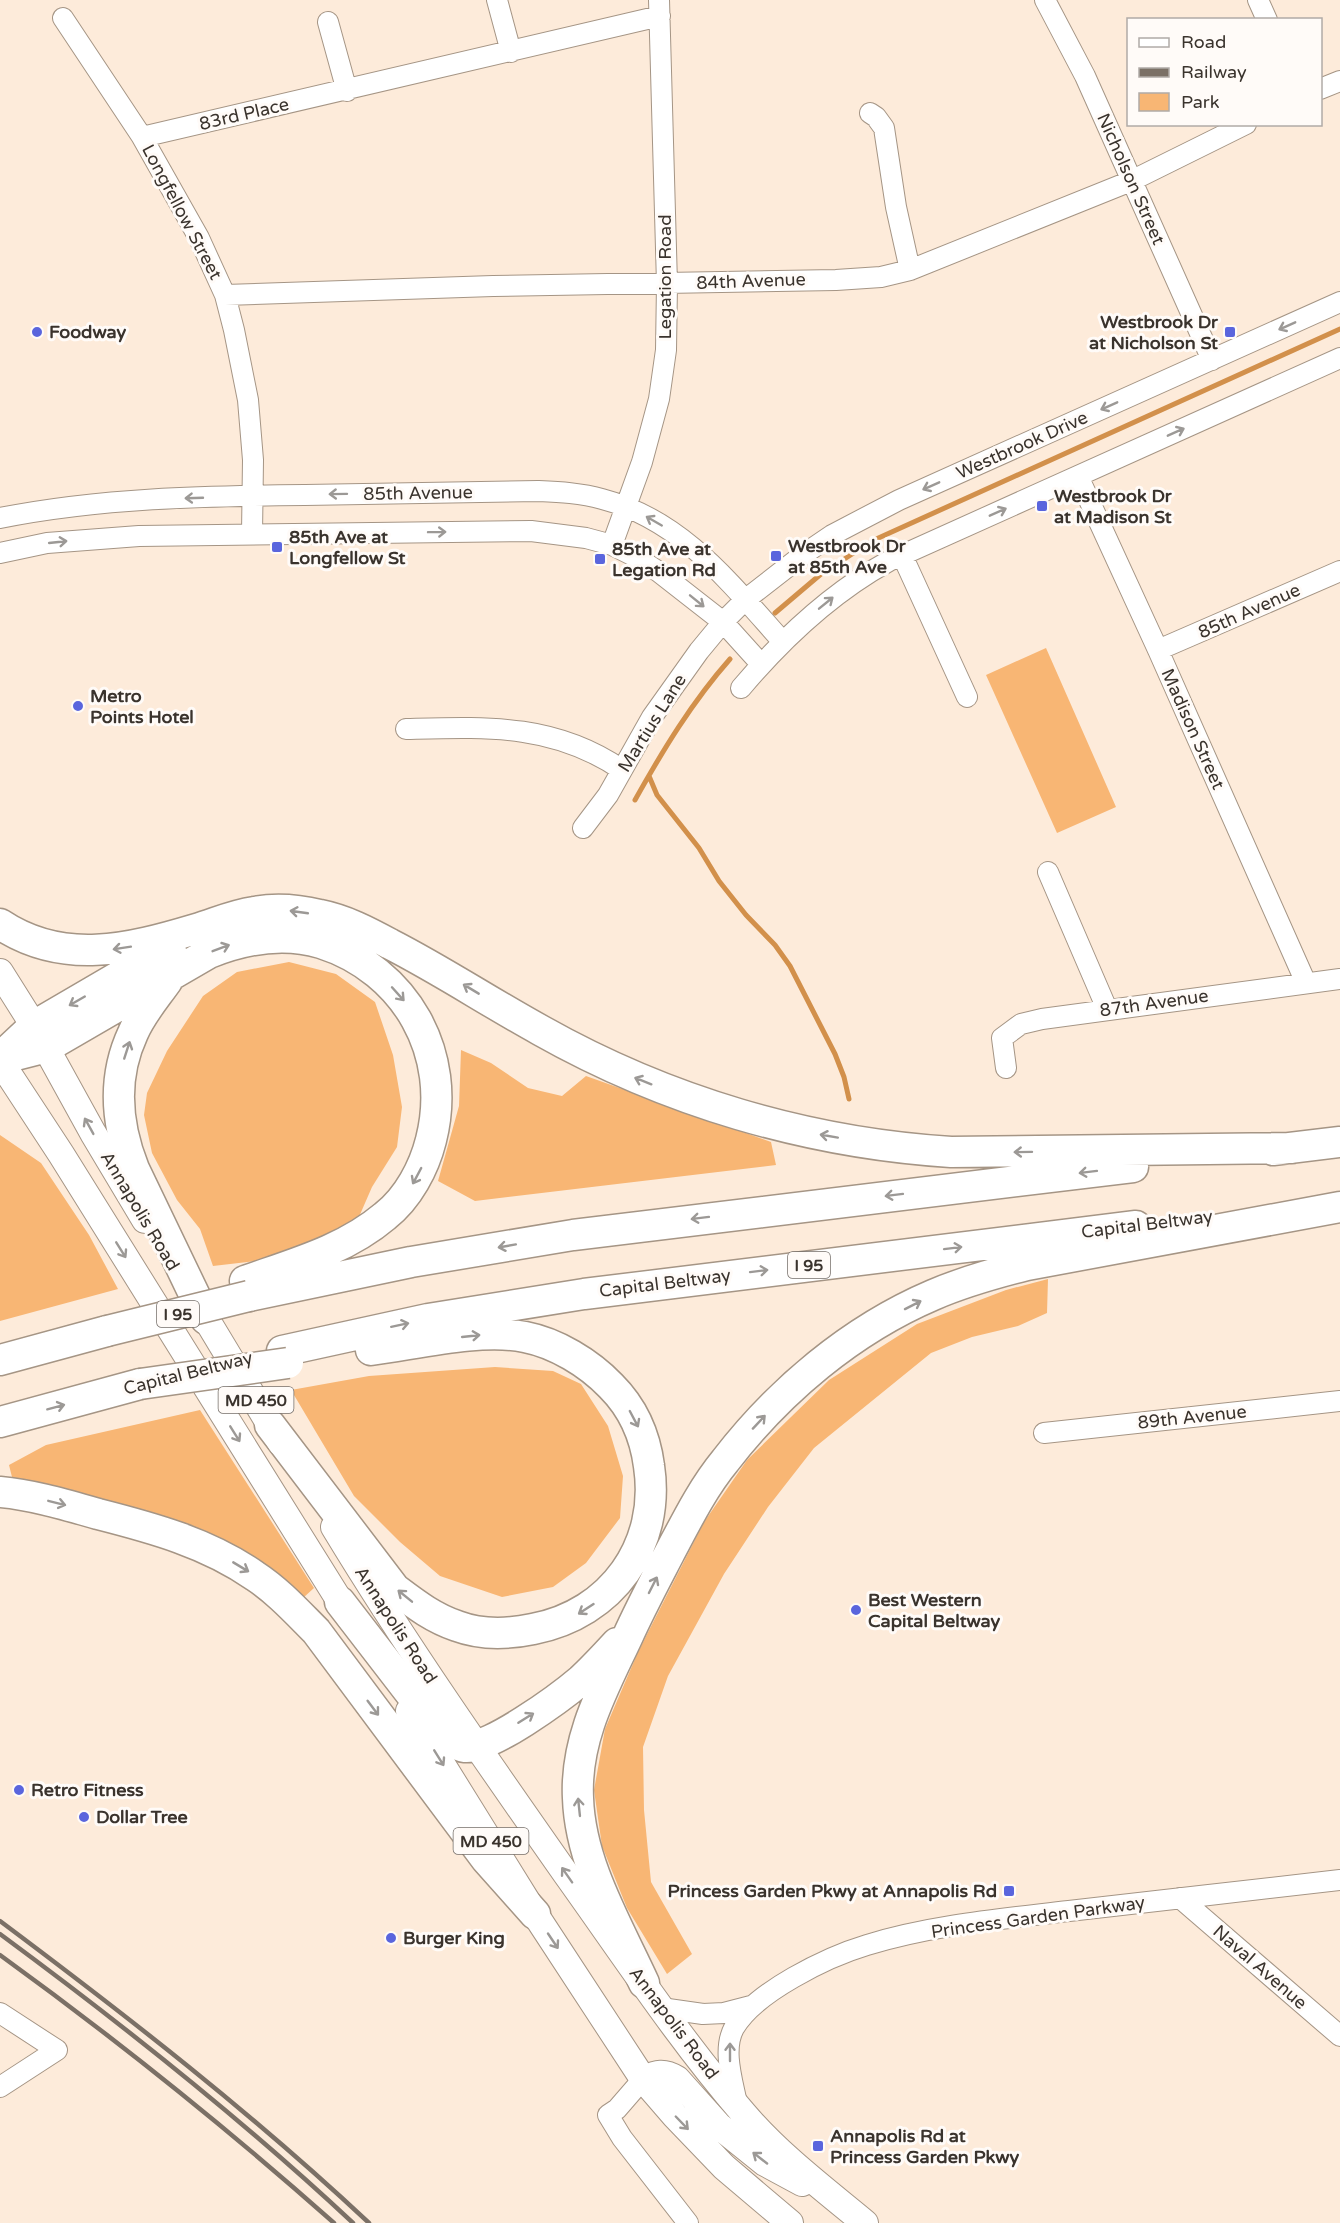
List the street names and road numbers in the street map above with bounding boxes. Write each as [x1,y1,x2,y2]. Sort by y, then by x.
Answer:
street label: 83rd Place [197,93,291,135]
street label: Nicholson Street [1092,110,1170,248]
street label: Longfellow Street [137,140,227,284]
street label: Legation Road [654,215,676,340]
street label: 84th Avenue [696,268,806,294]
street label: Westbrook Drive [953,406,1091,484]
street label: 85th Avenue [363,481,473,505]
street label: 85th Avenue [1194,579,1304,643]
street label: Madison Street [1157,665,1230,793]
street label: Martius Lane [613,670,691,776]
street label: 87th Avenue [1098,984,1210,1022]
street label: Annapolis Road [96,1147,184,1275]
street label: Capital Beltway [1080,1205,1214,1243]
road number: I 95 [788,1252,830,1278]
street label: Capital Beltway [598,1264,732,1302]
road number: I 95 [157,1301,199,1327]
street label: Capital Beltway [121,1346,255,1400]
road number: MD 450 [218,1387,294,1413]
street label: 89th Avenue [1136,1400,1248,1434]
street label: Annapolis Road [350,1562,442,1688]
road number: MD 450 [454,1828,528,1854]
street label: Princess Garden Parkway [930,1891,1147,1943]
street label: Naval Avenue [1208,1920,1312,2014]
street label: Annapolis Road [625,1962,723,2084]

